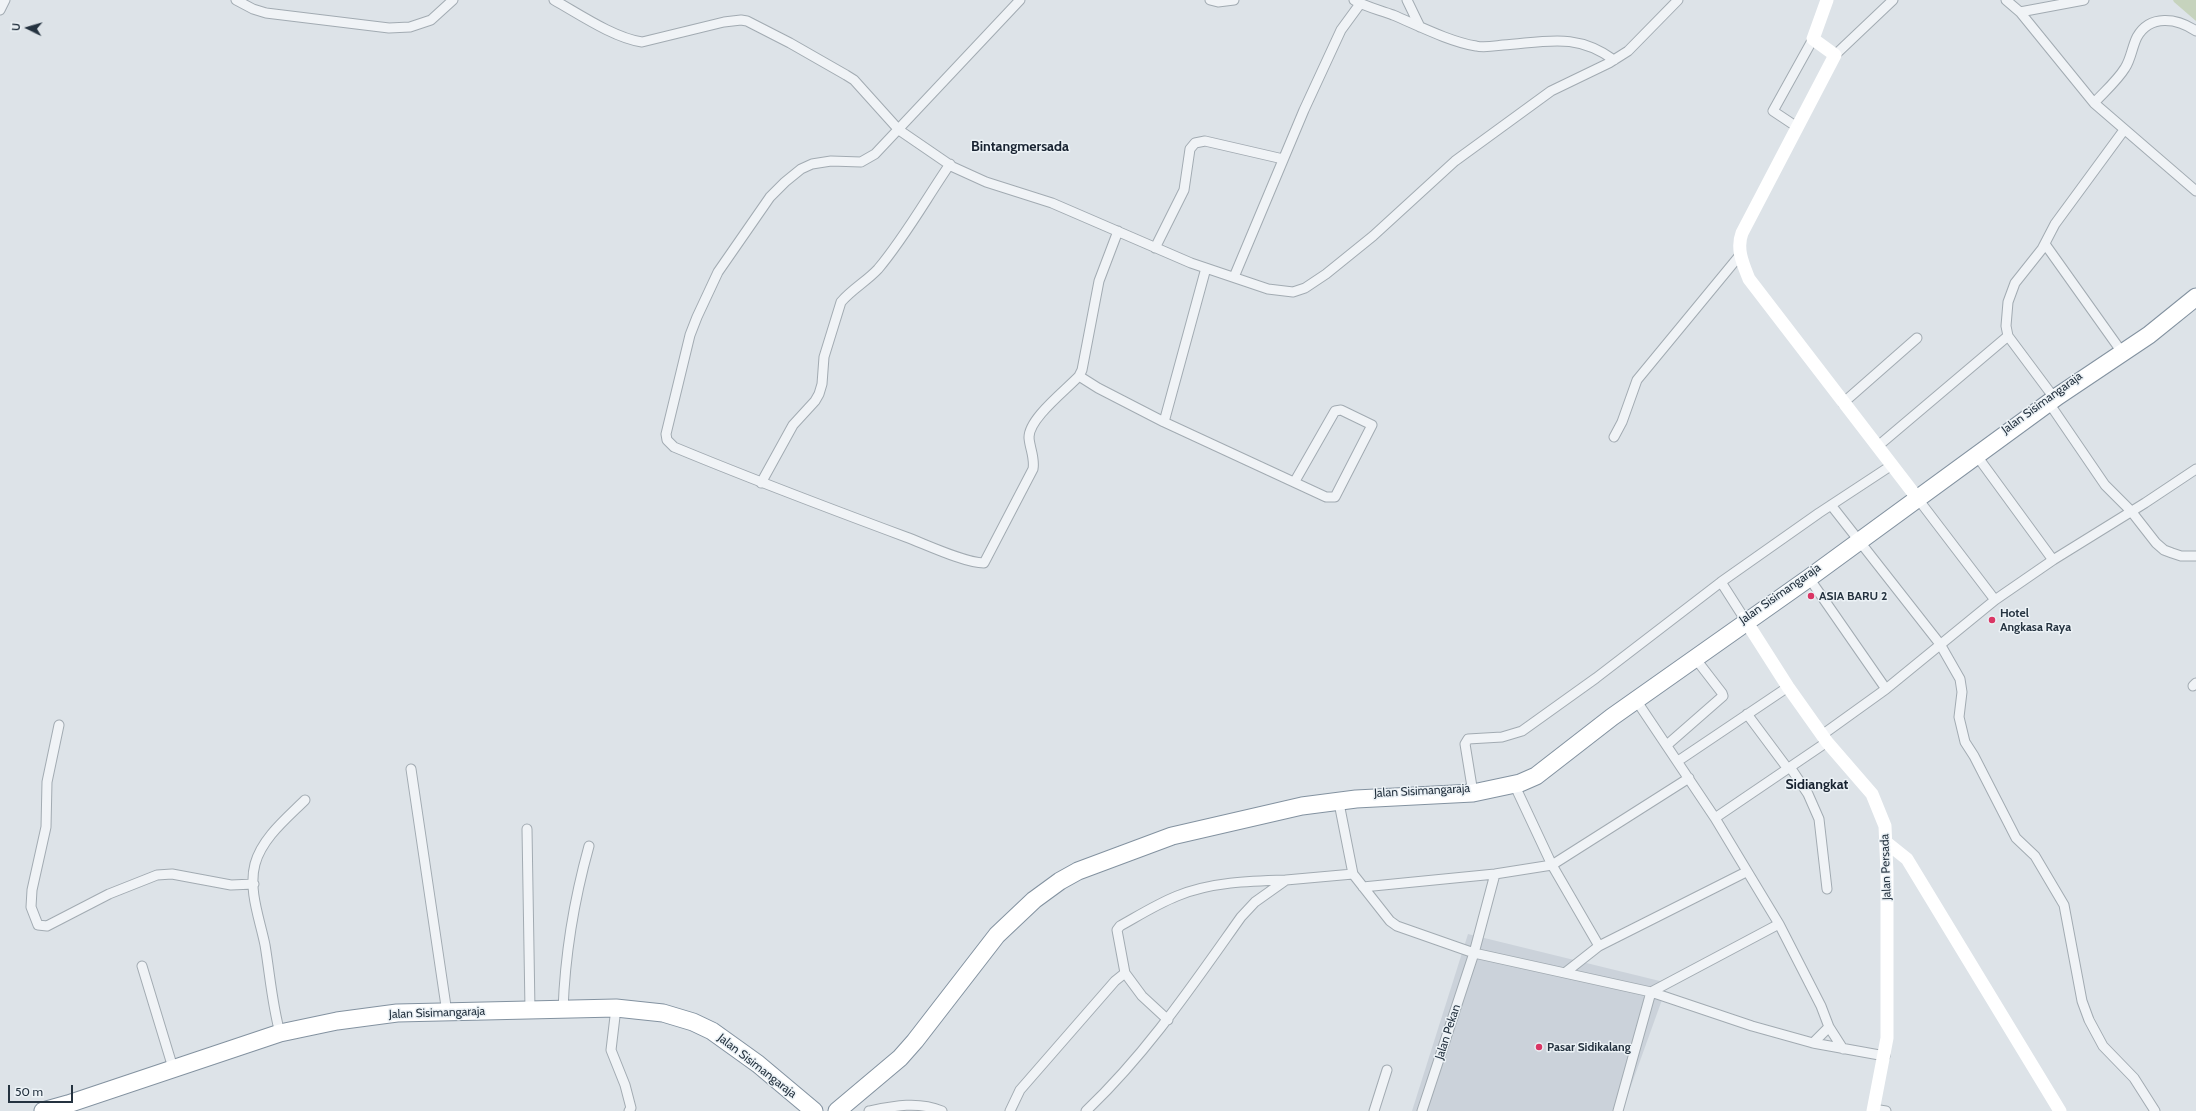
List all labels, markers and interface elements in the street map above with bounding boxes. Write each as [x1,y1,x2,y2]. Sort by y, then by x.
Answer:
north arrow [8,8,48,48]
text: U [9,22,23,32]
district label: Bintangmersada [971,139,1069,155]
street label: Jalan Sisimangaraja [1999,369,2085,437]
street label: Jalan Sisimangaraja [1736,561,1824,627]
place label: ASIA BARU 2 [1819,589,1887,603]
marker: ASIA BARU 2 [1806,591,1816,601]
place label: Hotel Angkasa Raya [2000,606,2071,634]
marker: Hotel Angkasa Raya [1987,615,1997,625]
district label: Sidiangkat [1786,777,1848,793]
street label: Jalan Sisimangaraja [1374,781,1470,801]
street label: Jalan Persada [1878,834,1894,900]
street label: Jalan Pekan [1432,1003,1464,1061]
street label: Jalan Sisimangaraja [389,1004,485,1022]
street label: Jalan Sisimangaraja [715,1031,799,1101]
place label: Pasar Sidikalang [1547,1040,1631,1054]
marker: Pasar Sidikalang [1534,1042,1544,1052]
scale bar [10,1077,75,1103]
text: 50 m [15,1084,43,1099]

